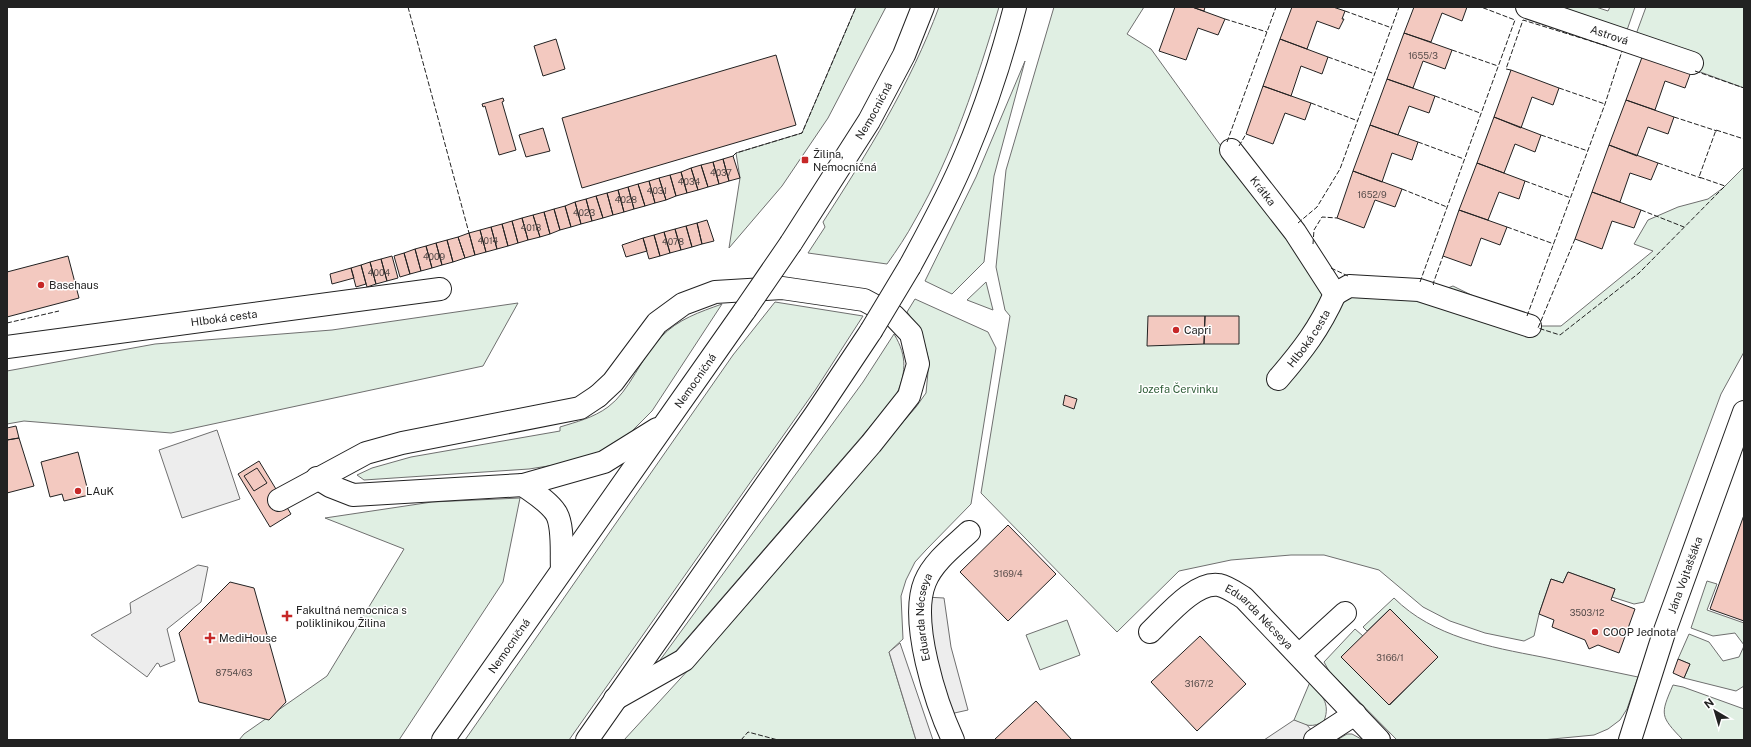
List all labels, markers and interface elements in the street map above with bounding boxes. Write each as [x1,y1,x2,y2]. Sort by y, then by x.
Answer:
street label: Astrová [1589,23,1630,47]
house number: 1655/3 [1408,50,1438,61]
street label: Nemocničná [853,80,894,142]
place label: Žilina, Nemocničná [813,148,877,173]
marker: Žilina, Nemocničná [800,155,810,165]
house number: 4037 [710,167,732,178]
street label: Krátka [1248,174,1278,208]
house number: 4034 [678,176,701,187]
house number: 4031 [647,185,667,196]
house number: 1652/9 [1357,189,1387,200]
house number: 4028 [615,194,637,205]
house number: 4023 [573,207,595,218]
house number: 4018 [521,222,541,233]
house number: 4014 [478,235,499,246]
house number: 4078 [662,236,684,247]
house number: 4009 [423,251,445,262]
house number: 4004 [368,267,390,278]
place label: Basehaus [49,279,99,291]
marker: Basehaus [36,280,46,290]
street label: Hlboká cesta [190,308,258,328]
street label: Hlboká cesta [1285,308,1332,369]
place label: Capri [1184,324,1211,336]
marker: Capri [1171,325,1181,335]
street label: Nemocničná [672,351,719,410]
park label: Jozefa Červinku [1138,382,1218,395]
place label: LAuK [86,485,115,497]
marker: LAuK [73,486,83,496]
street label: Jána Vojtaššáka [1666,535,1704,615]
house number: 3169/4 [993,568,1023,579]
street label: Eduarda Nécseya [914,571,934,662]
street label: Eduarda Nécseya [1223,582,1295,652]
place label: Fakultná nemocnica s poliklinikou Žilina [296,604,407,629]
house number: 3503/12 [1570,607,1604,618]
marker: Fakultná nemocnica s poliklinikou Žilina [281,610,293,622]
street label: Nemocničná [486,616,532,675]
place label: COOP Jednota [1603,626,1676,638]
marker: COOP Jednota [1590,627,1600,637]
marker: MediHouse [204,632,216,644]
place label: MediHouse [219,632,277,644]
house number: 3166/1 [1376,652,1404,663]
house number: 8754/63 [216,667,253,678]
house number: 3167/2 [1185,678,1213,689]
north arrow [1695,691,1735,731]
text: N [1702,696,1716,710]

